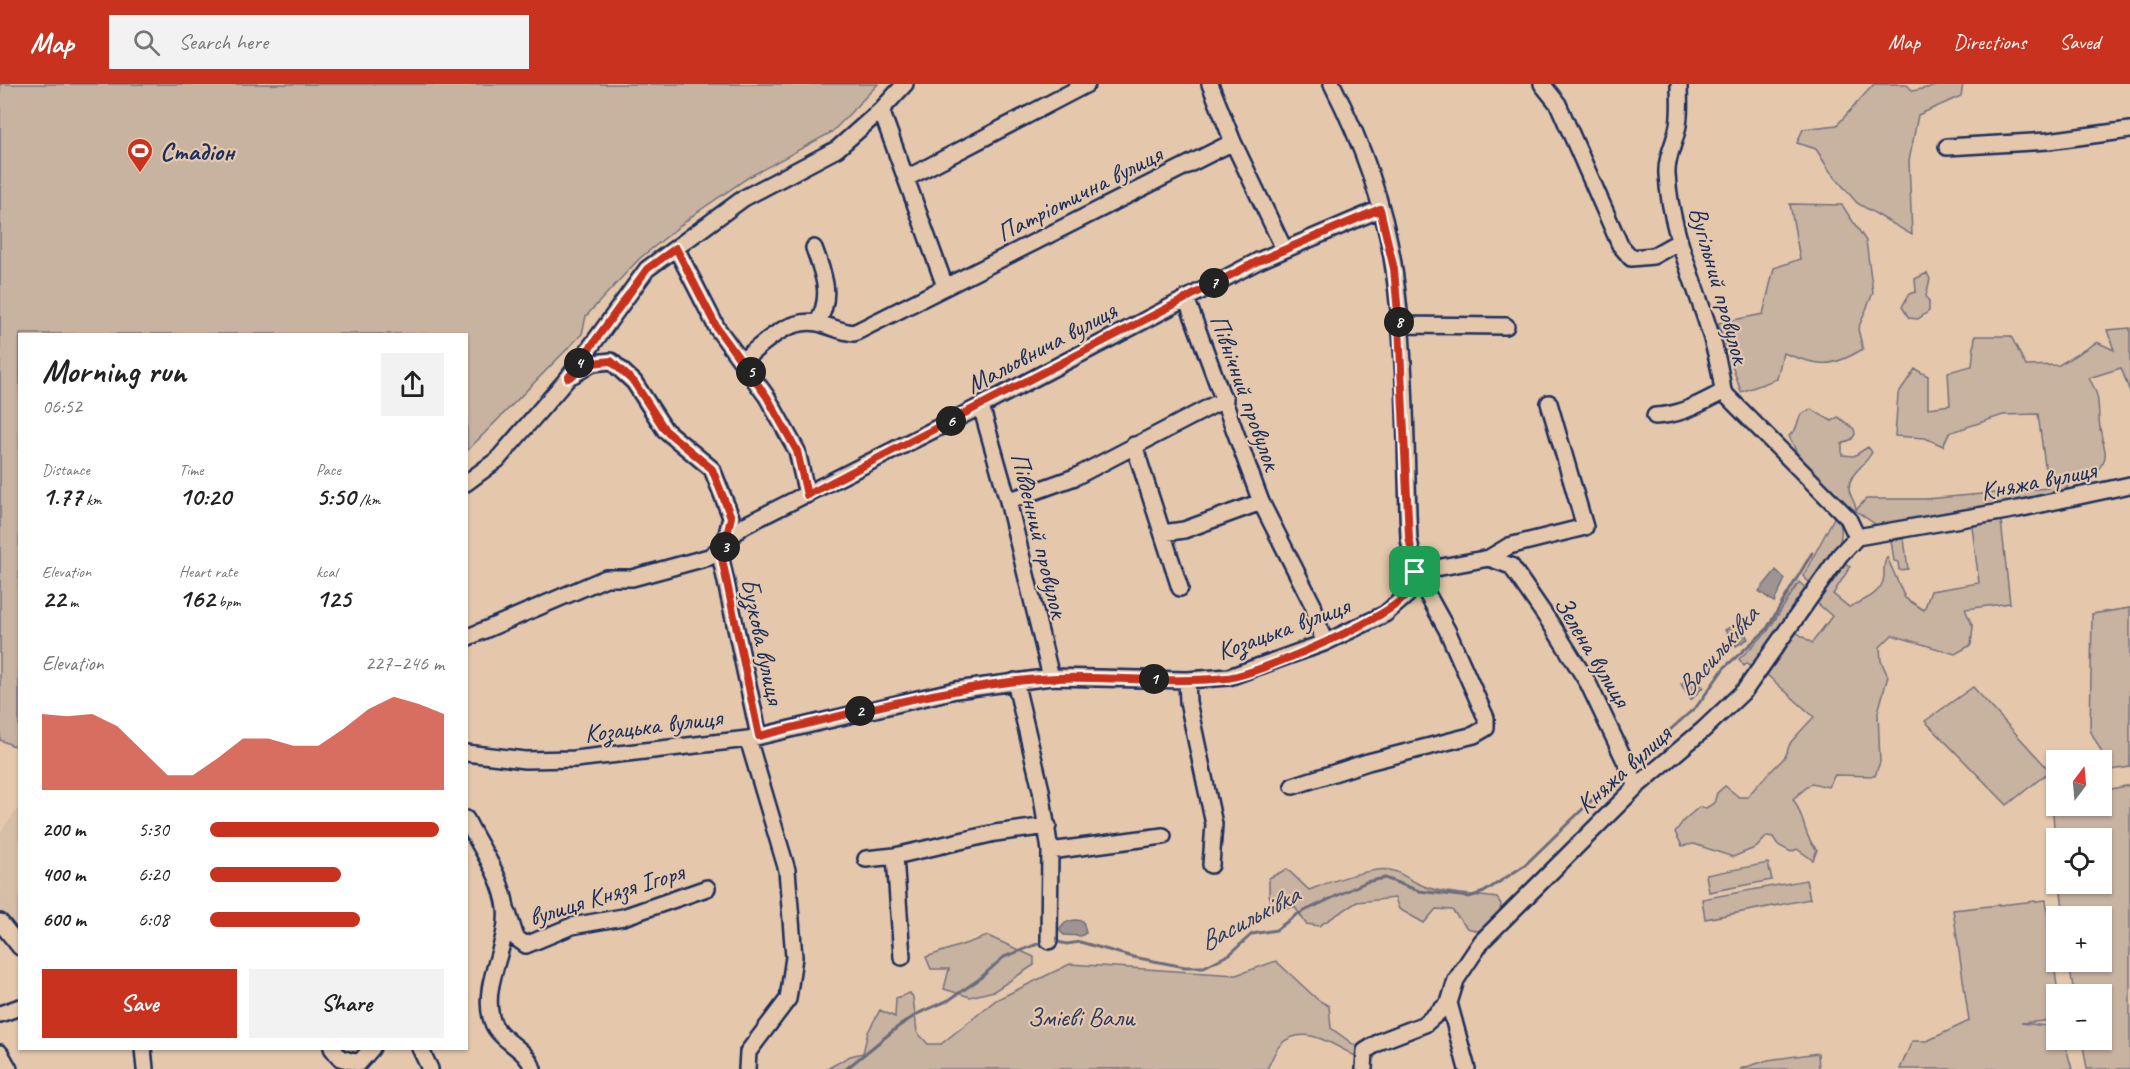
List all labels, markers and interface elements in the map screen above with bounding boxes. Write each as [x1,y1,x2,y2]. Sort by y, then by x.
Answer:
search box [109,15,529,69]
text: Map [30,25,73,60]
icon: search [130,26,163,59]
text: Search here [178,28,268,56]
text: Map [1888,29,1920,55]
text: Directions [1953,29,2026,55]
text: Saved [2059,29,2100,55]
place label: Стадіон [160,135,236,168]
sports icon: Стадіон [125,136,155,174]
street label: Патріотична вулиця [991,137,1169,249]
street label: Вугільний провулок [1681,203,1758,370]
pin: 7 [1199,268,1229,298]
text: 7 [1210,273,1218,293]
street label: Мальовнича вулиця [960,293,1124,401]
pin: 8 [1384,307,1414,337]
street label: Північний провулок [1202,310,1290,477]
text: 8 [1395,312,1403,332]
pin: 4 [564,348,594,378]
text: Morning run [42,350,186,392]
button: share [381,353,444,416]
text: 4 [575,353,583,373]
pin: 5 [736,357,766,387]
text: 5 [748,362,754,382]
text: 06:52 [42,394,82,419]
pin: 6 [936,406,966,436]
text: 6 [947,411,955,431]
street label: Південний провулок [1003,449,1077,623]
street label: Княжа вулиця [1978,453,2100,508]
text: Distance [42,460,90,480]
text: Time [179,460,203,480]
text: Pace [316,460,341,480]
text: 1.77 [42,480,82,513]
text: 10:20 [179,480,231,513]
text: 5:50 [316,480,355,513]
text: km [82,490,102,510]
text: /km [355,490,380,510]
pin: 3 [710,532,740,562]
text: 3 [721,537,729,557]
pin [1389,546,1440,597]
icon: arrive [1398,555,1431,588]
text: Elevation [42,562,91,582]
text: Heart rate [179,562,237,582]
text: kcal [316,562,337,582]
street label: Бузкова вулиця [732,575,792,709]
text: 22 [42,582,65,615]
text: 162 [179,582,215,615]
text: 125 [316,582,351,615]
street label: Козацька вулиця [1213,589,1356,669]
street label: Зелена вулиця [1547,590,1640,714]
text: m [65,592,78,612]
text: bpm [215,592,241,612]
water label: Васильківка [1668,597,1767,703]
text: Elevation [42,651,104,676]
text: 227–246 m [365,651,444,676]
pin: 1 [1139,664,1169,694]
text: 1 [1150,669,1158,689]
pin: 2 [845,696,875,726]
street label: Козацька вулиця [582,700,726,751]
text: 2 [856,701,864,721]
street label: Княжа вулиця [1569,717,1679,821]
north arrow [2046,750,2112,816]
map controls [2046,750,2112,1050]
text: 200 m [42,817,85,842]
text: 5:30 [138,817,169,842]
button: locate [2046,828,2112,894]
street label: вулиця Князя Ігоря [525,855,689,934]
text: 400 m [42,862,85,887]
text: 6:20 [138,862,169,887]
water label: Васильківка [1193,876,1307,959]
button: + [2046,906,2112,972]
text: 600 m [42,907,86,932]
text: 6:08 [138,907,169,932]
button: Save [42,969,237,1038]
button: Share [249,969,444,1038]
button: − [2046,984,2112,1050]
park label: Змієві Вали [1027,1001,1136,1034]

